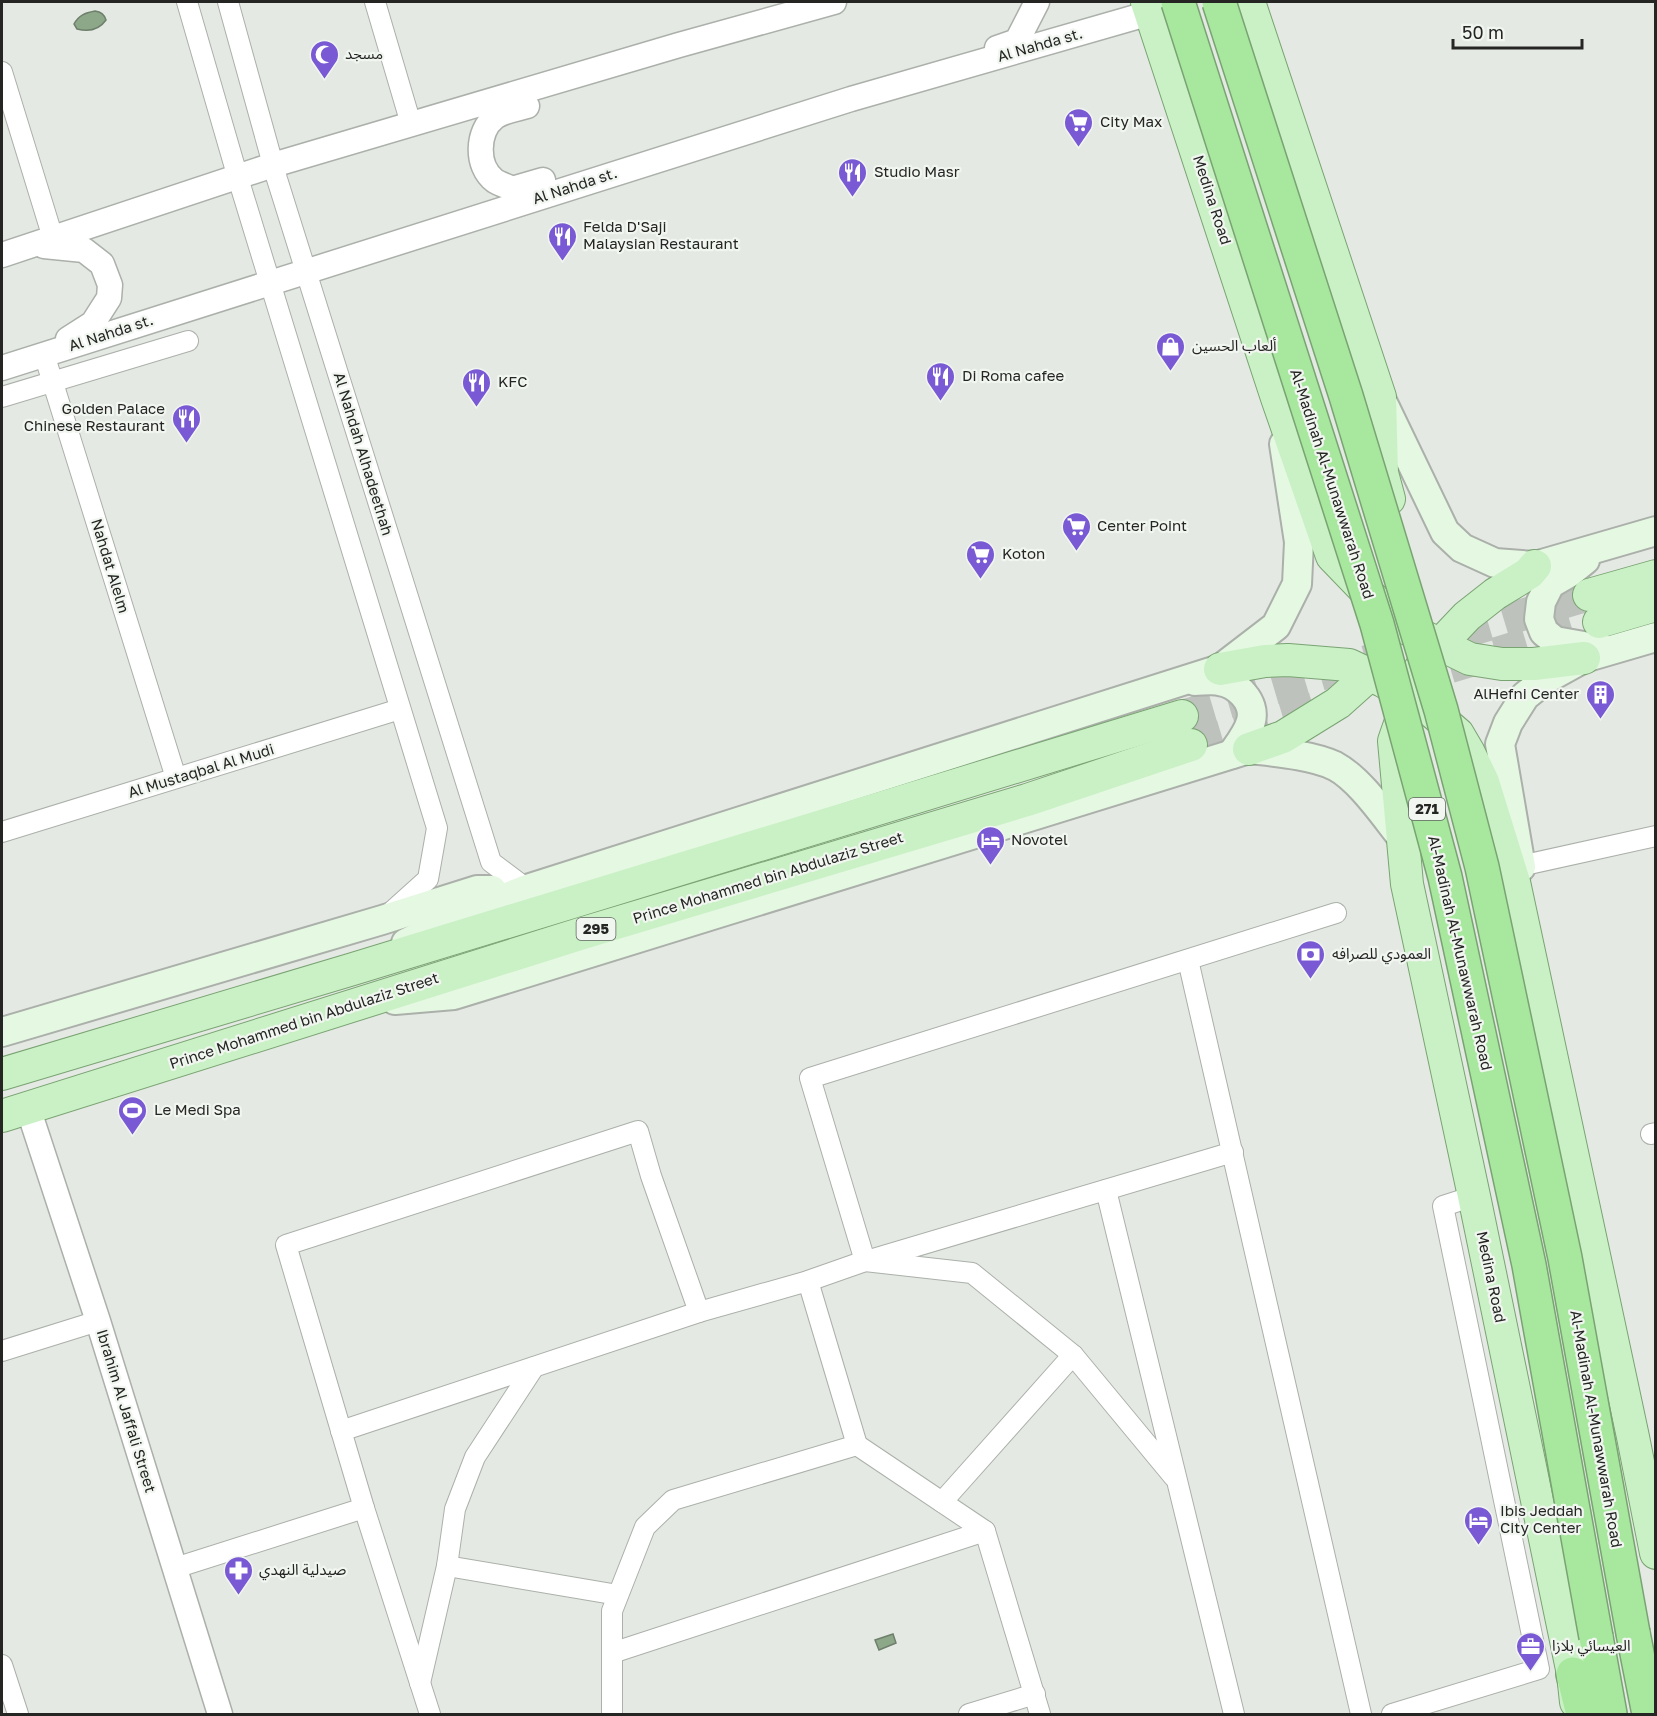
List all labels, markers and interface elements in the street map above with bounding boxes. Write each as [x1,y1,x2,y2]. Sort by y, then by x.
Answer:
scale bar [1453,12,1582,50]
text: 50 m [1462,21,1504,43]
street label: Al Nahda st. [995,23,1084,65]
mosque icon: مسجد [308,38,340,80]
place label: مسجد [345,44,383,62]
supermarket icon: City Max [1063,106,1095,148]
place label: City Max [1100,112,1162,130]
street label: Medina Road [1190,153,1236,247]
restaurant icon: Studio Masr [837,156,869,198]
place label: Studio Masr [874,162,960,180]
street label: Al Nahda st. [530,163,619,207]
place label: Felda D'Saji Malaysian Restaurant [583,217,739,252]
restaurant icon: Felda D'Saji Malaysian Restaurant [546,220,578,262]
street label: Al Nahda st. [66,310,155,354]
shop icon: ألعاب الحسين [1155,330,1187,372]
place label: ألعاب الحسين [1192,336,1277,355]
restaurant icon: Di Roma cafee [925,360,957,402]
restaurant icon: KFC [461,366,493,408]
place label: Di Roma cafee [962,366,1064,384]
street label: Al-Madinah Al-Munawwarah Road [1287,366,1379,601]
street label: Al Nahdah Alhadeethah [331,370,397,538]
place label: KFC [498,372,527,390]
place label: Golden Palace Chinese Restaurant [24,399,165,434]
restaurant icon: Golden Palace Chinese Restaurant [170,402,202,444]
supermarket icon: Center Point [1060,510,1092,552]
street label: Nahdat Alelm [88,516,134,615]
place label: Center Point [1097,516,1187,534]
supermarket icon: Koton [965,538,997,580]
place label: Koton [1002,544,1045,562]
building icon: AlHefni Center [1584,678,1616,720]
place label: AlHefni Center [1474,684,1579,702]
street label: Al Mustaqbal Al Mudi [126,739,276,801]
road number: 271 [1409,798,1445,820]
hotel icon: Novotel [974,824,1006,866]
street label: Prince Mohammed bin Abdulaziz Street [630,827,905,927]
place label: Novotel [1011,830,1068,848]
street label: Al-Madinah Al-Munawwarah Road [1425,834,1497,1072]
road number: 295 [576,918,616,940]
bank icon: العمودي للصرافه [1295,938,1327,980]
place label: العمودي للصرافه [1332,944,1431,965]
street label: Prince Mohammed bin Abdulaziz Street [167,968,441,1072]
sports icon: Le Medi Spa [117,1094,149,1136]
place label: Le Medi Spa [154,1100,241,1118]
street label: Medina Road [1474,1229,1510,1324]
street label: Al-Madinah Al-Munawwarah Road [1567,1309,1627,1549]
street label: Ibrahim Al Jaffali Street [94,1327,160,1494]
place label: Ibis Jeddah City Center [1500,1501,1583,1536]
hotel icon: Ibis Jeddah City Center [1463,1504,1495,1546]
pharmacy icon: صيدلية النهدي [222,1554,254,1596]
place label: صيدلية النهدي [259,1560,346,1581]
office icon: العيسائي بلازا [1515,1630,1547,1672]
place label: العيسائي بلازا [1552,1636,1631,1657]

